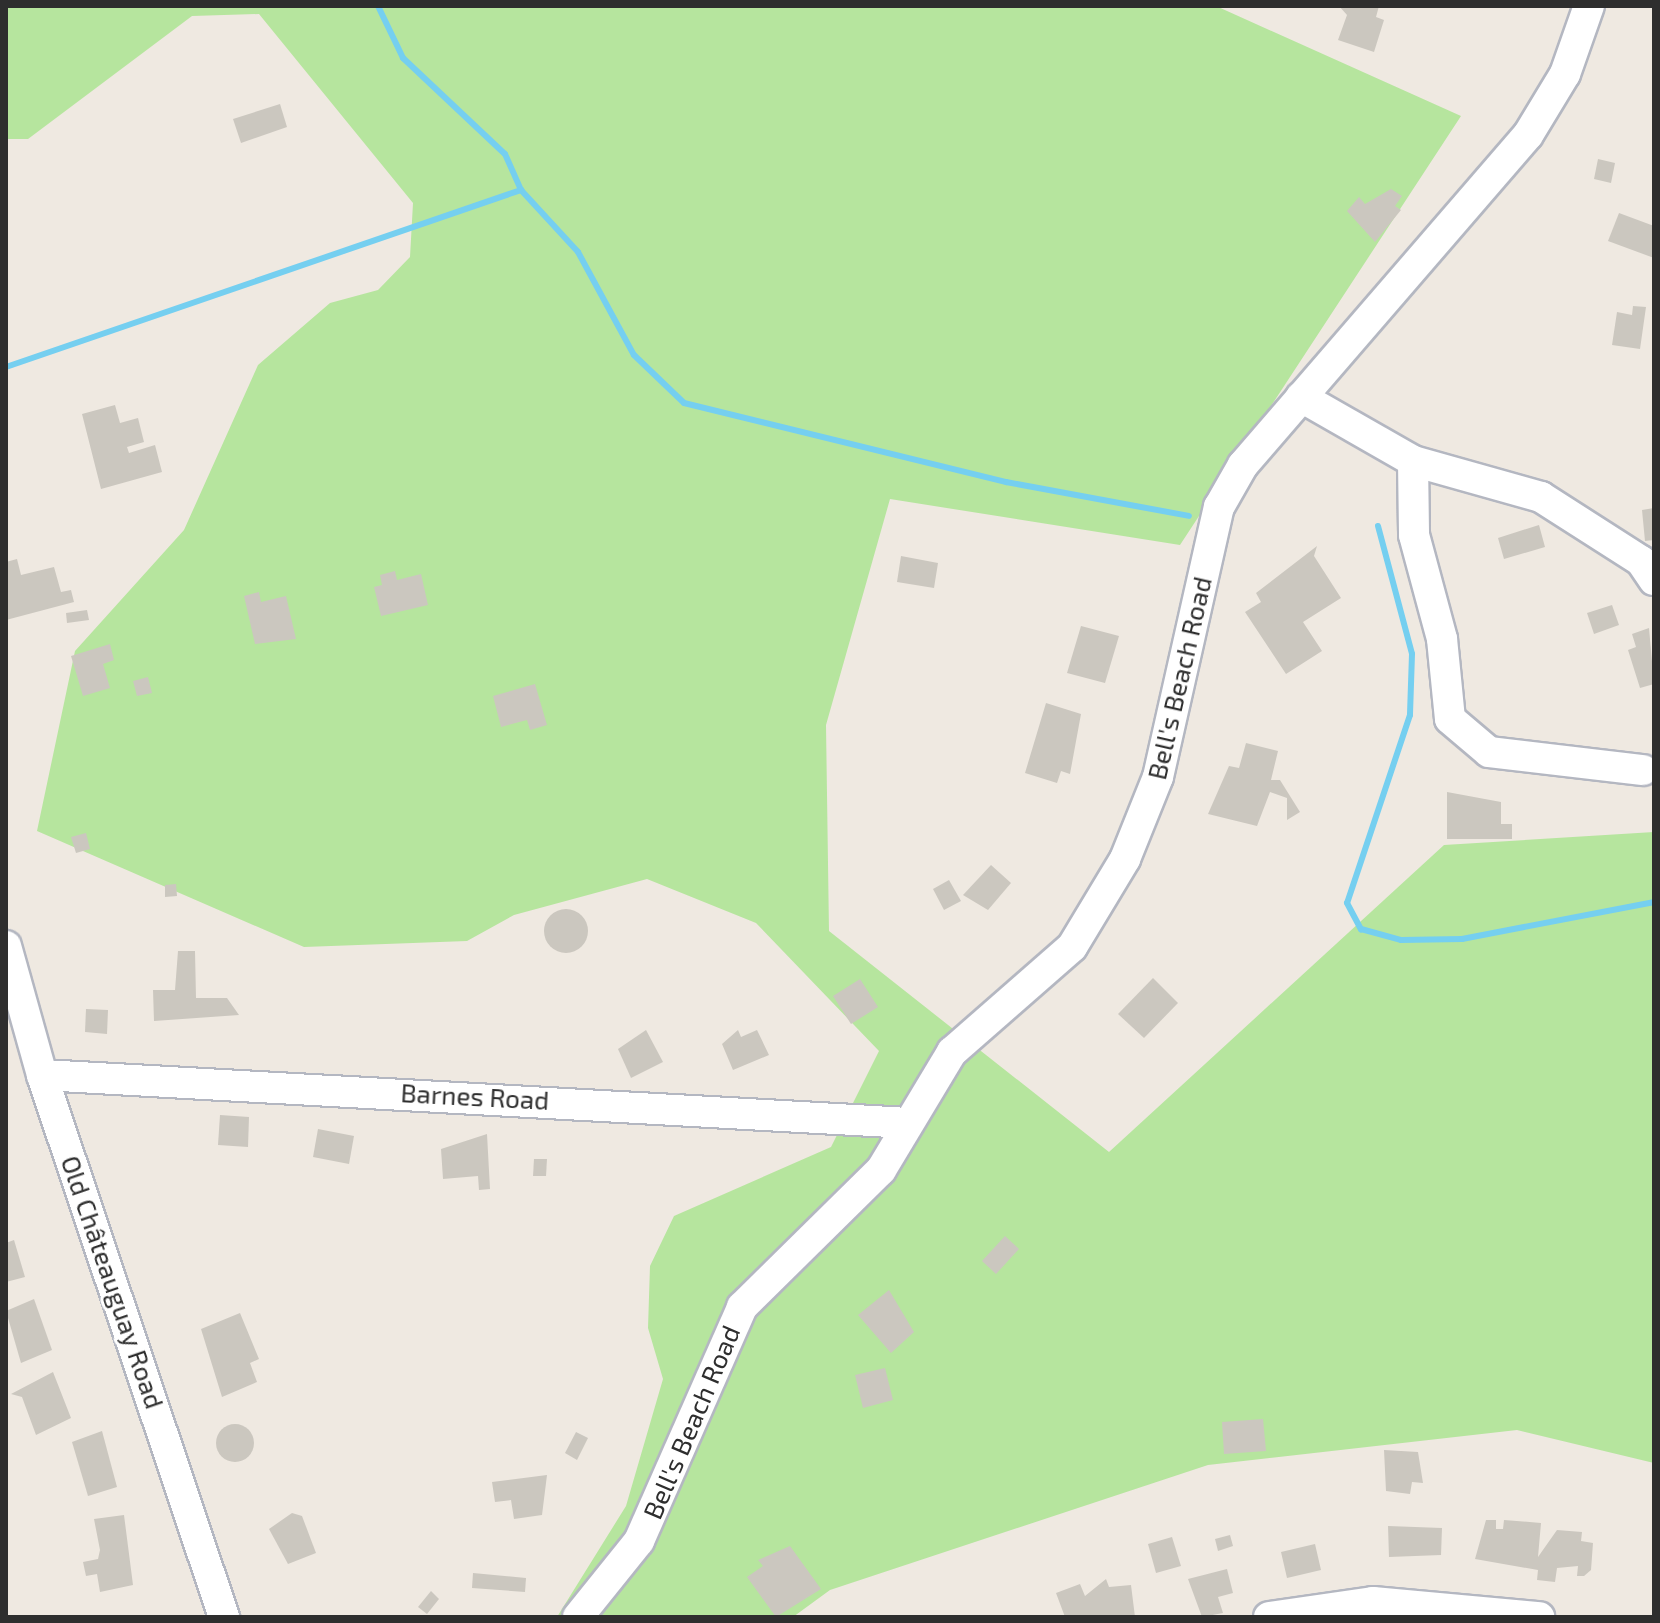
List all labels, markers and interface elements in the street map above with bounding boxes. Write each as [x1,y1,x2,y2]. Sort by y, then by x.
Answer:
street label: Bell's Beach Road [1140,573,1218,783]
street label: Barnes Road [400,1077,550,1115]
street label: Old Châteauguay Road [55,1151,171,1413]
street label: Bell's Beach Road [636,1320,746,1524]

